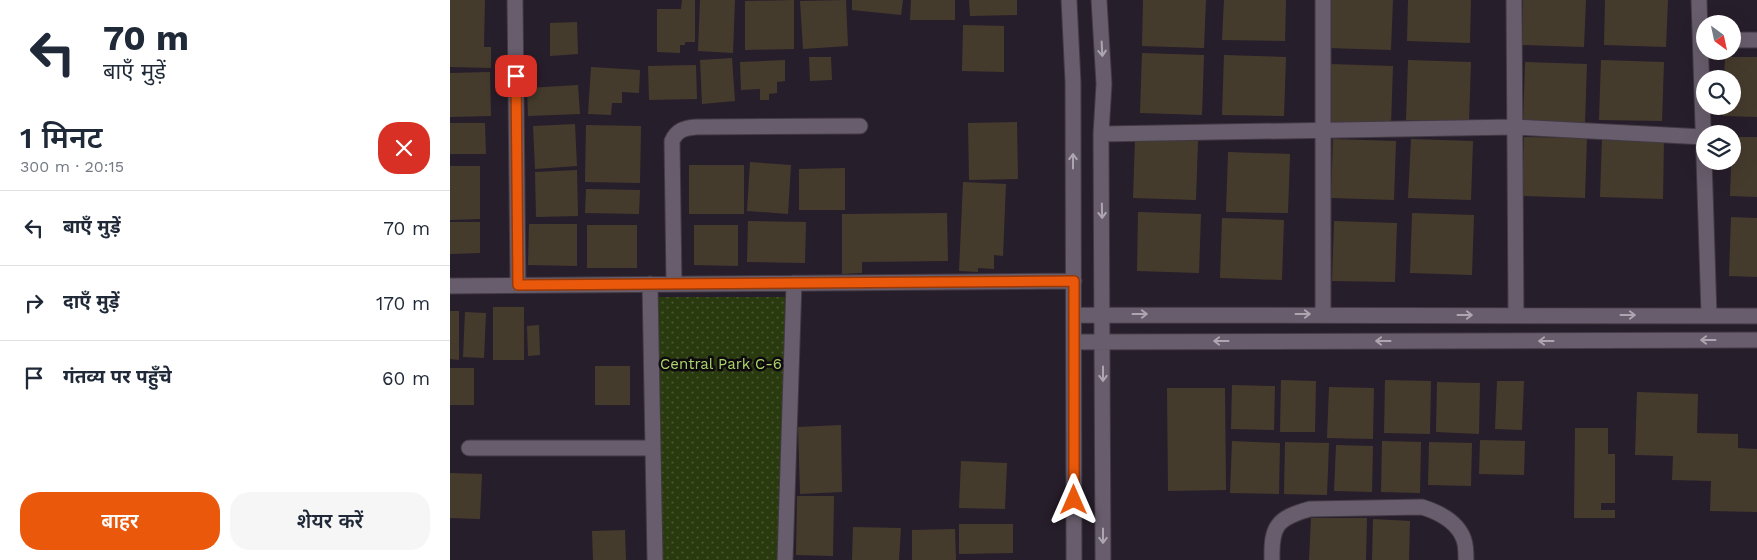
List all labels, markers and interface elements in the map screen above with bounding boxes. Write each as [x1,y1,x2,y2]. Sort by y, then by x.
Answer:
north arrow [1696,15,1741,60]
map controls [1696,15,1741,170]
text: 70 m [103,17,189,59]
icon: left [20,20,85,85]
one-way arrow [1097,40,1106,56]
pin [495,55,537,97]
text: बाएँ मुड़ें [103,59,166,84]
icon: arrive [502,62,530,90]
button: search [1696,70,1741,115]
text: 1 मिनट [20,120,103,155]
button: close [378,122,430,174]
button: layers [1696,125,1741,170]
one-way arrow [1068,154,1078,170]
text: 300 m · 20:15 [20,157,124,176]
one-way arrow [1097,202,1107,219]
icon: left [20,214,48,242]
text: बाएँ मुड़ें [63,215,121,238]
text: 70 m [383,217,430,240]
icon: right [20,289,48,317]
text: दाएँ मुड़ें [63,290,119,313]
text: 170 m [376,292,430,315]
one-way arrow [1132,309,1148,319]
one-way arrow [1294,309,1310,319]
one-way arrow [1456,310,1473,320]
one-way arrow [1619,310,1635,320]
one-way arrow [1701,335,1717,345]
one-way arrow [1213,336,1230,346]
one-way arrow [1376,336,1392,346]
one-way arrow [1538,336,1554,346]
park label: Central Park C-6 [660,355,782,373]
icon: arrive [20,364,48,392]
text: गंतव्य पर पहुँचे [63,365,172,388]
one-way arrow [1098,365,1108,381]
text: 60 m [382,367,430,390]
position arrow [1047,473,1099,525]
button: बाहर [20,492,220,550]
button: शेयर करें [230,492,430,550]
one-way arrow [1098,528,1108,544]

